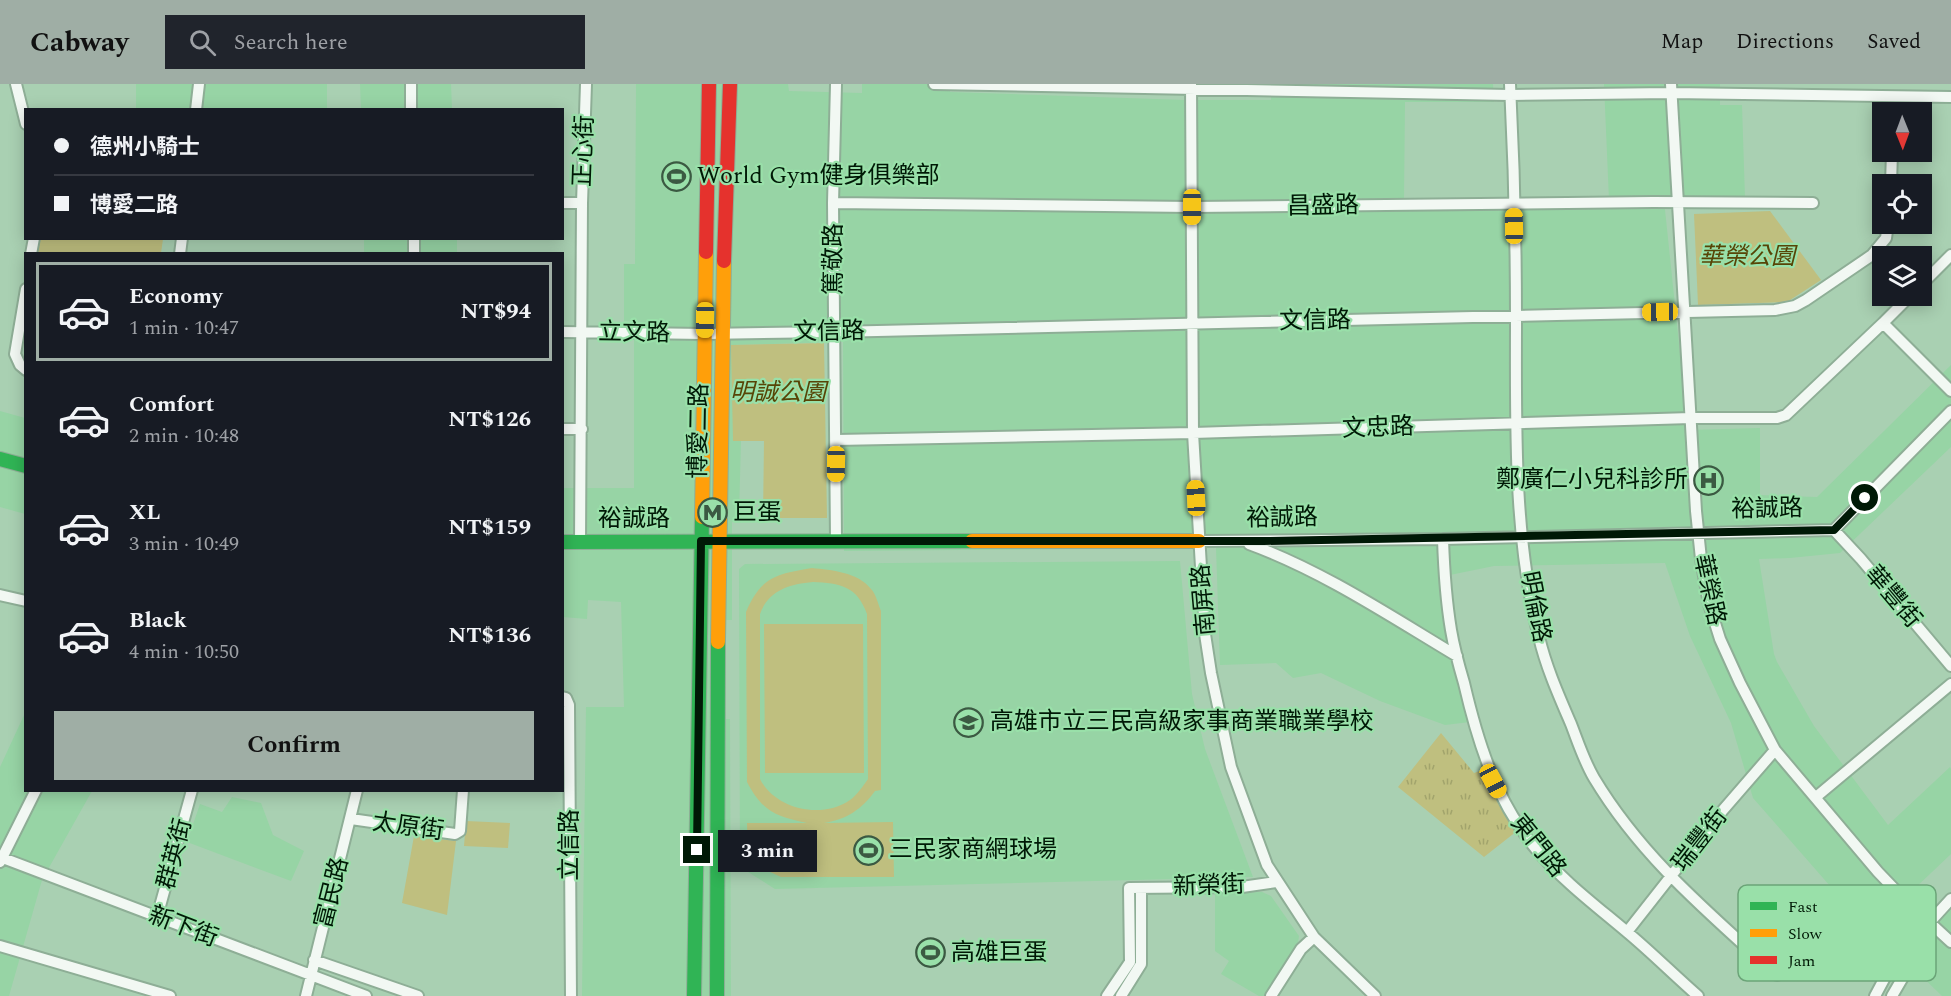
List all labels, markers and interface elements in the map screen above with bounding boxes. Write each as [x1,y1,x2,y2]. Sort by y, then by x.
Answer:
search box [165,15,585,69]
text: Cabway [30,21,129,64]
icon: search [186,26,219,59]
text: Search here [234,26,348,59]
text: Map [1661,26,1703,58]
text: Directions [1736,26,1834,58]
text: Saved [1867,26,1921,58]
north arrow [1872,102,1932,162]
map controls [1872,102,1932,306]
street label: 正心街 [565,114,603,188]
text: 德州小騎士 [90,131,200,164]
place label: World Gym健身俱樂部 [697,158,940,194]
sports icon: World Gym健身俱樂部 [660,160,692,192]
button: locate [1872,174,1932,234]
street label: 昌盛路 [1287,187,1359,225]
text: 博愛二路 [90,189,178,222]
car [1183,189,1201,225]
car [1505,208,1523,244]
street label: 篤敬路 [816,223,852,295]
park label: 華榮公園 [1699,239,1798,275]
button: layers [1872,246,1932,306]
text: Economy [129,280,222,313]
icon: car [57,285,111,339]
text: NT$94 [461,295,531,328]
car [696,302,714,338]
street label: 文信路 [1279,302,1351,340]
car [1642,303,1678,321]
text: 1 min · 10:47 [129,313,239,343]
street label: 文信路 [793,313,865,351]
street label: 立文路 [598,314,670,352]
park label: 明誠公園 [730,375,829,411]
street label: 博愛二路 [680,383,718,479]
text: Comfort [129,388,214,421]
icon: car [57,393,111,447]
text: NT$126 [448,403,531,436]
street label: 文忠路 [1341,409,1415,447]
text: 2 min · 10:48 [129,421,239,451]
car [827,446,845,482]
place label: 鄭廣仁小兒科診所 [1496,462,1688,498]
hospital icon: 鄭廣仁小兒科診所 [1693,464,1725,496]
car [1186,480,1206,516]
route start [1851,484,1878,511]
street label: 裕誠路 [1731,490,1803,528]
place label: 巨蛋 [733,495,781,531]
text: XL [129,496,160,529]
metro station icon: 巨蛋 [696,497,728,529]
street label: 裕誠路 [1246,499,1318,537]
icon: car [57,501,111,555]
street label: 裕誠路 [598,501,670,537]
text: NT$159 [448,511,531,544]
text: 3 min · 10:49 [129,529,239,559]
street label: 華榮路 [1684,551,1734,629]
street label: 華豐街 [1856,558,1930,636]
street label: 南屏路 [1183,563,1225,637]
street label: 明倫路 [1510,568,1560,646]
text: Black [129,604,187,637]
icon: car [57,609,111,663]
text: NT$136 [448,619,531,652]
text: 4 min · 10:50 [129,637,239,667]
place label: 高雄市立三民高級家事商業職業學校 [990,704,1374,740]
school or university icon: 高雄市立三民高級家事商業職業學校 [953,706,985,738]
button: Confirm [54,711,534,780]
car [1477,761,1509,801]
street label: 瑞豐街 [1664,801,1736,879]
street label: 太原街 [370,804,446,850]
street label: 東門路 [1501,807,1575,885]
street label: 立信路 [552,809,588,881]
street label: 群英街 [148,815,202,893]
callout: 3 min [718,829,817,871]
place label: 三民家商網球場 [889,832,1057,868]
sports icon: 三民家商網球場 [852,834,884,866]
route end [683,836,710,863]
text: 3 min [741,836,794,866]
street label: 富民路 [306,854,358,932]
street label: 新榮街 [1172,867,1246,905]
legend [1738,885,1936,981]
text: Fast [1788,895,1818,919]
street label: 新下街 [143,897,223,957]
text: Slow [1788,922,1823,946]
place label: 高雄巨蛋 [951,935,1047,971]
sports icon: 高雄巨蛋 [914,937,946,969]
text: Jam [1788,949,1816,973]

